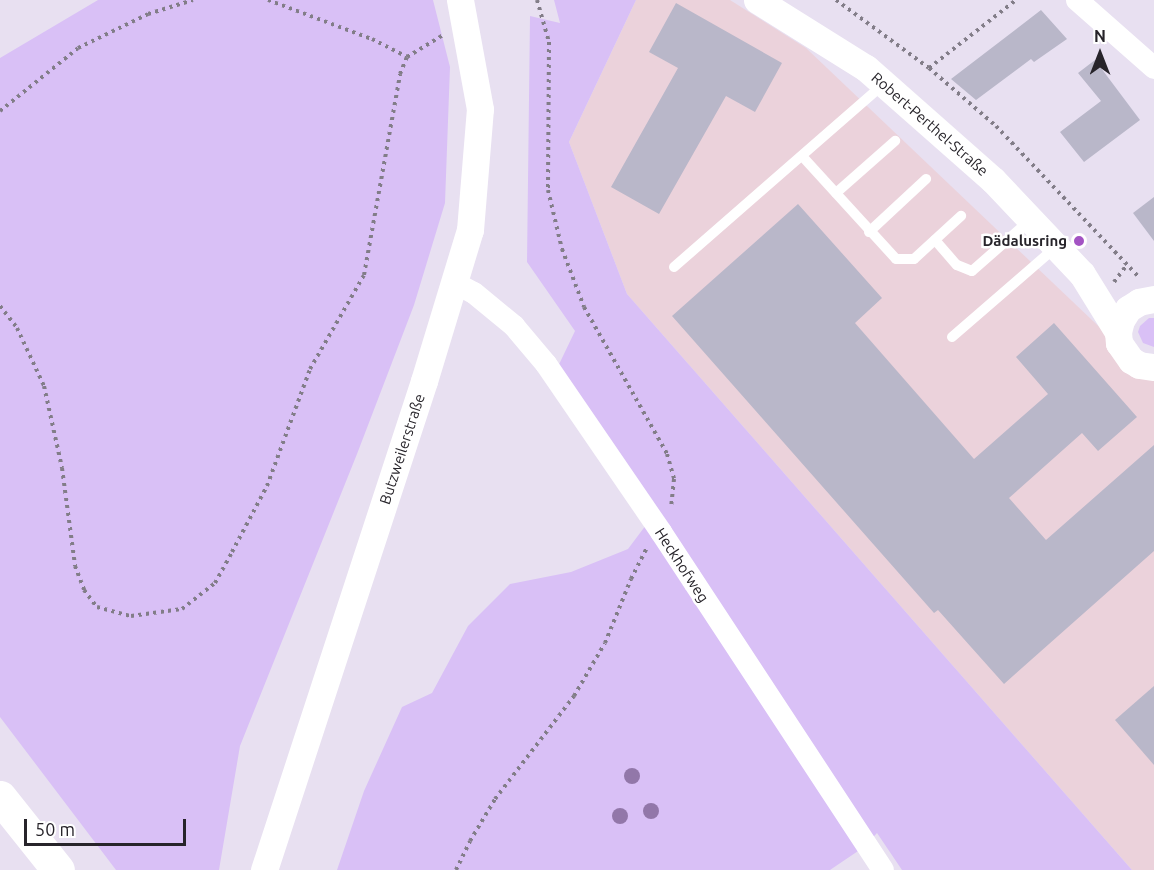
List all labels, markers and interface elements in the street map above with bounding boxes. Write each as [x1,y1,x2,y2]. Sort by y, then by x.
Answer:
north arrow [1070,24,1130,84]
text: N [1094,27,1106,45]
street label: Robert-Perthel-Straße [868,68,992,180]
place label: Dädalusring [982,232,1067,250]
marker: Dädalusring [1072,234,1086,248]
street label: Butzweilerstraße [376,391,428,507]
street label: Heckhofweg [651,524,713,606]
scale bar [27,807,189,845]
text: 50 m [35,819,75,839]

